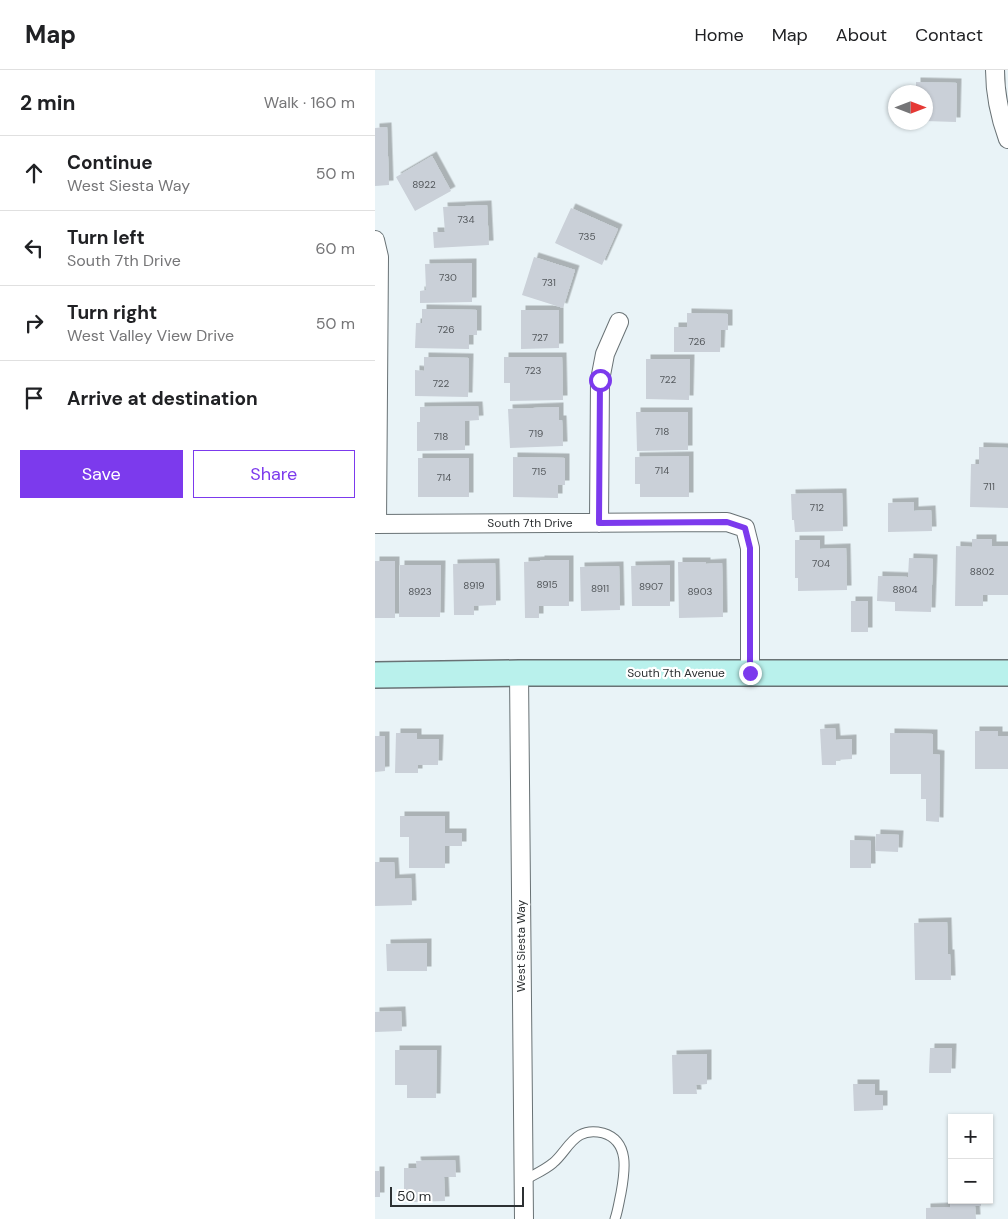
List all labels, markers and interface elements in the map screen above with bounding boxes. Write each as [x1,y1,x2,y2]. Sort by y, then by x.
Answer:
text: Map [25,19,76,50]
text: Home [694,23,744,47]
text: Map [772,23,808,47]
text: About [836,23,887,47]
text: Contact [915,23,983,47]
north arrow [888,85,933,130]
text: 2 min [20,89,76,117]
text: Walk · 160 m [264,92,355,113]
text: Continue [67,150,153,175]
icon: ahead [20,159,48,187]
text: 50 m [316,163,355,184]
text: West Siesta Way [67,175,190,196]
house number: 8922 [412,178,436,191]
house number: 734 [457,213,475,226]
text: Turn left [67,225,145,250]
house number: 735 [578,230,596,243]
icon: left [20,234,48,262]
text: 60 m [315,238,355,259]
text: South 7th Drive [67,250,181,271]
house number: 730 [439,271,457,284]
house number: 731 [542,276,556,289]
text: Turn right [67,300,157,325]
icon: right [20,309,48,337]
text: 50 m [316,313,355,334]
house number: 726 [437,323,455,336]
text: West Valley View Drive [67,325,234,346]
house number: 727 [532,331,548,344]
house number: 726 [688,335,706,348]
house number: 723 [525,364,541,377]
route start [589,369,612,392]
house number: 722 [660,373,677,386]
house number: 722 [433,377,450,390]
icon: arrive [20,384,48,412]
text: Arrive at destination [67,386,258,411]
house number: 718 [655,425,669,438]
house number: 719 [529,427,543,440]
house number: 718 [434,430,448,443]
button: Save [20,450,183,498]
button: Share [193,450,355,498]
house number: 714 [655,464,669,477]
house number: 715 [532,465,546,478]
house number: 714 [437,471,451,484]
house number: 711 [983,480,995,493]
house number: 712 [810,501,824,514]
street label: South 7th Drive [487,515,573,531]
house number: 704 [812,557,830,570]
house number: 8802 [970,565,995,578]
house number: 8915 [536,578,558,591]
house number: 8919 [463,579,485,592]
house number: 8907 [639,580,663,593]
house number: 8911 [591,582,609,595]
house number: 8804 [892,583,918,596]
house number: 8923 [408,585,432,598]
house number: 8903 [688,585,712,598]
route end [739,662,762,685]
street label: South 7th Avenue [627,665,725,681]
street label: West Siesta Way [513,899,529,992]
map controls [948,1114,993,1204]
button: + [948,1114,993,1159]
button: − [948,1159,993,1204]
scale bar [390,1184,524,1207]
text: 50 m [397,1187,431,1205]

